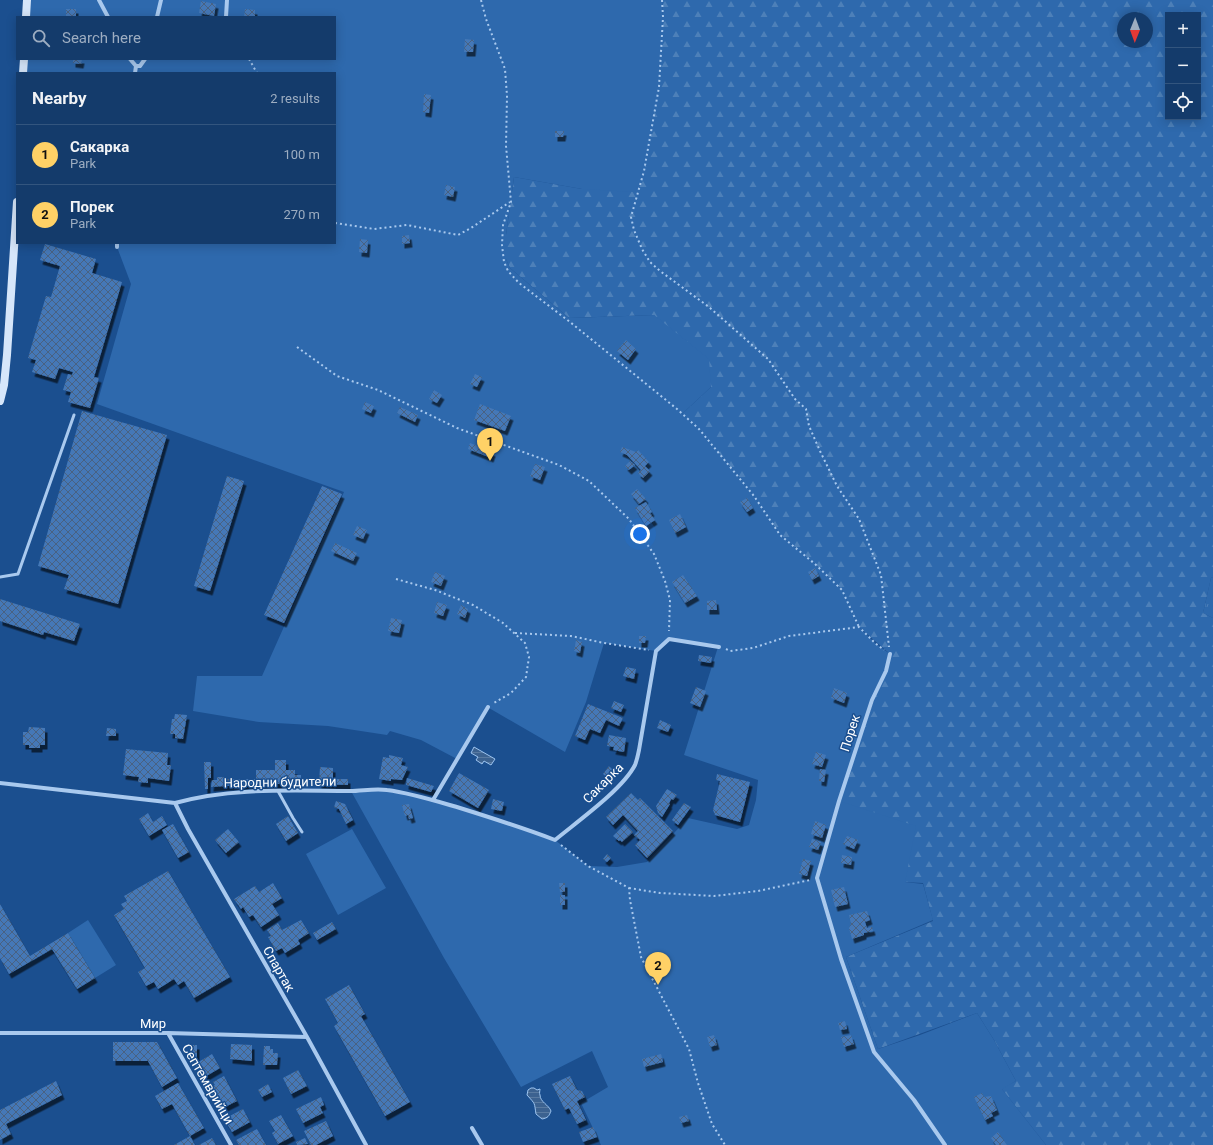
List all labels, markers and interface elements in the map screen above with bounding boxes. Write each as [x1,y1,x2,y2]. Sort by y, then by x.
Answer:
north arrow [1117,12,1153,48]
map controls [1165,12,1201,120]
button: + [1165,12,1201,48]
search box [16,16,336,60]
icon: search [30,27,52,49]
text: Search here [62,29,141,47]
button: − [1165,48,1201,84]
button: locate [1165,84,1201,120]
text: Nearby [32,88,87,108]
text: 2 results [270,91,320,106]
text: Сакарка [70,138,129,156]
text: 1 [41,147,49,162]
text: 100 m [283,147,320,162]
text: Park [70,156,96,171]
text: Порек [70,198,114,216]
text: 2 [41,207,49,222]
text: 270 m [283,207,320,222]
text: Park [70,216,96,231]
pin: 1 [477,428,503,461]
your location [630,524,650,544]
street label: Порек [837,713,863,753]
street label: Сакарка [580,760,626,806]
street label: Народни будители [224,774,336,790]
street label: Спартак [260,944,298,994]
pin: 2 [645,952,671,985]
street label: Мир [140,1016,166,1031]
street label: Септемврийци [179,1041,237,1127]

